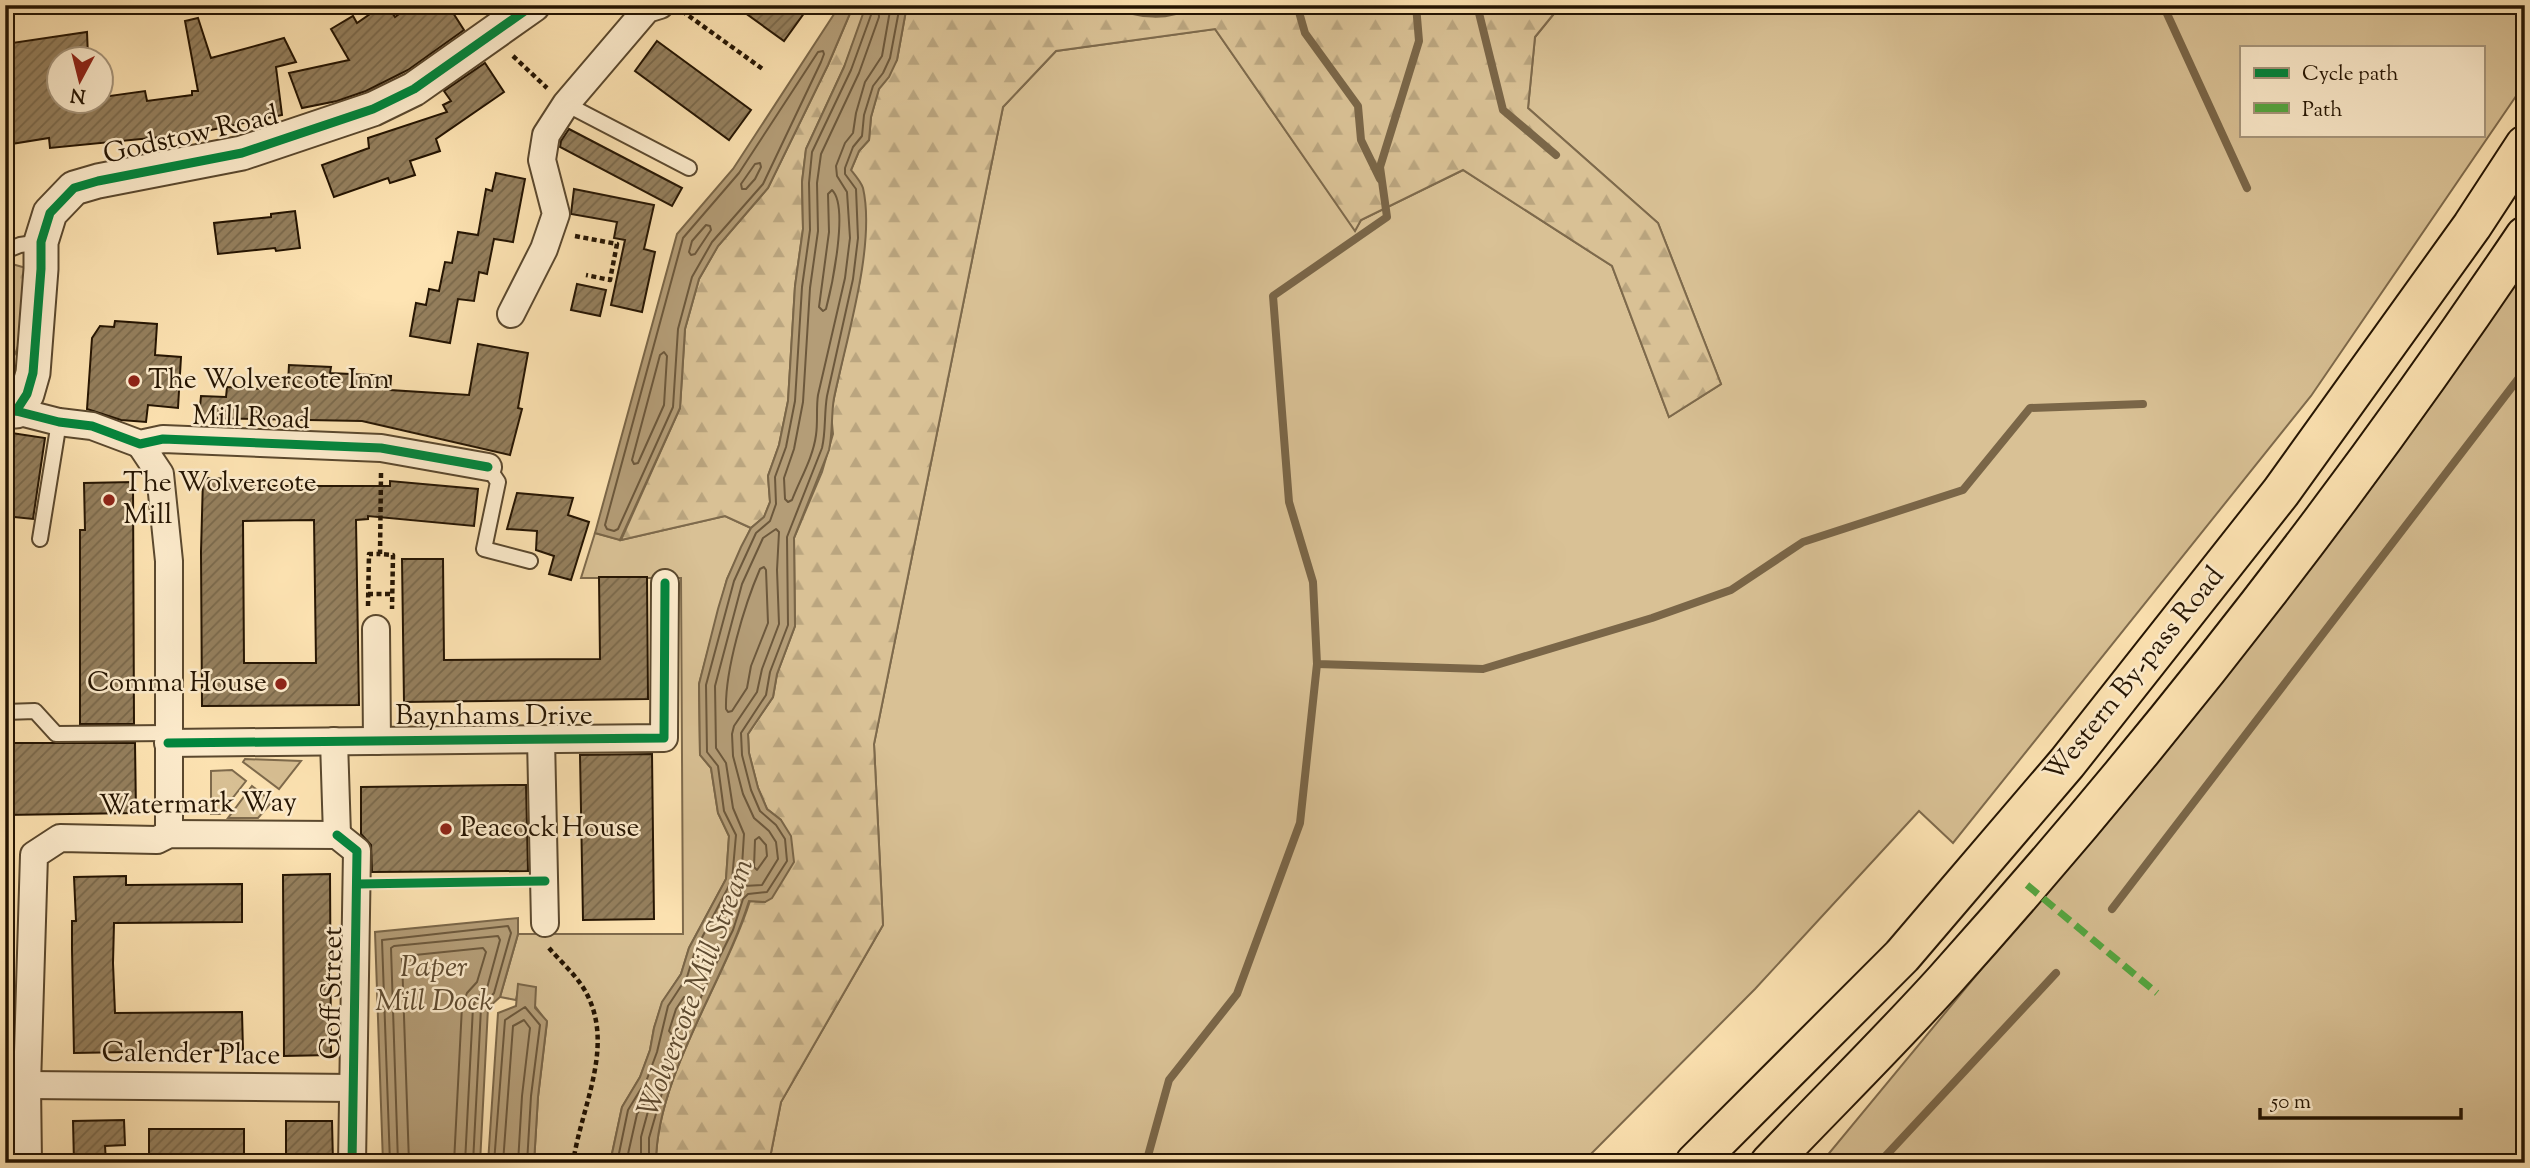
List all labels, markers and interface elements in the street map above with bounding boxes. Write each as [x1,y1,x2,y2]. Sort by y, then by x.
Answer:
north arrow [46,46,116,116]
legend [2240,46,2484,136]
text: Cycle path [2302,60,2399,90]
text: N [69,80,87,109]
street label: Godstow Road [99,96,283,176]
text: Path [2302,96,2343,126]
place label: The Wolvercote Inn [148,361,390,401]
marker: The Wolvercote Inn [126,373,142,389]
street label: Mill Road [191,397,311,441]
place label: The Wolvercote Mill [123,464,317,536]
marker: The Wolvercote Mill [101,492,117,508]
street label: Western By-pass Road [2035,558,2235,792]
place label: Comma House [87,664,267,704]
marker: Comma House [273,676,289,692]
street label: Baynhams Drive [395,697,593,737]
street label: Watermark Way [98,783,298,827]
place label: Peacock House [460,809,640,849]
marker: Peacock House [438,821,454,837]
water label: Wolvercote Mill Stream [628,852,766,1123]
street label: Goff Street [312,926,354,1060]
water label: Paper Mill Dock [375,947,493,1024]
street label: Calender Place [101,1033,281,1077]
scale bar [2260,1077,2462,1121]
text: 50 m [2270,1088,2311,1118]

